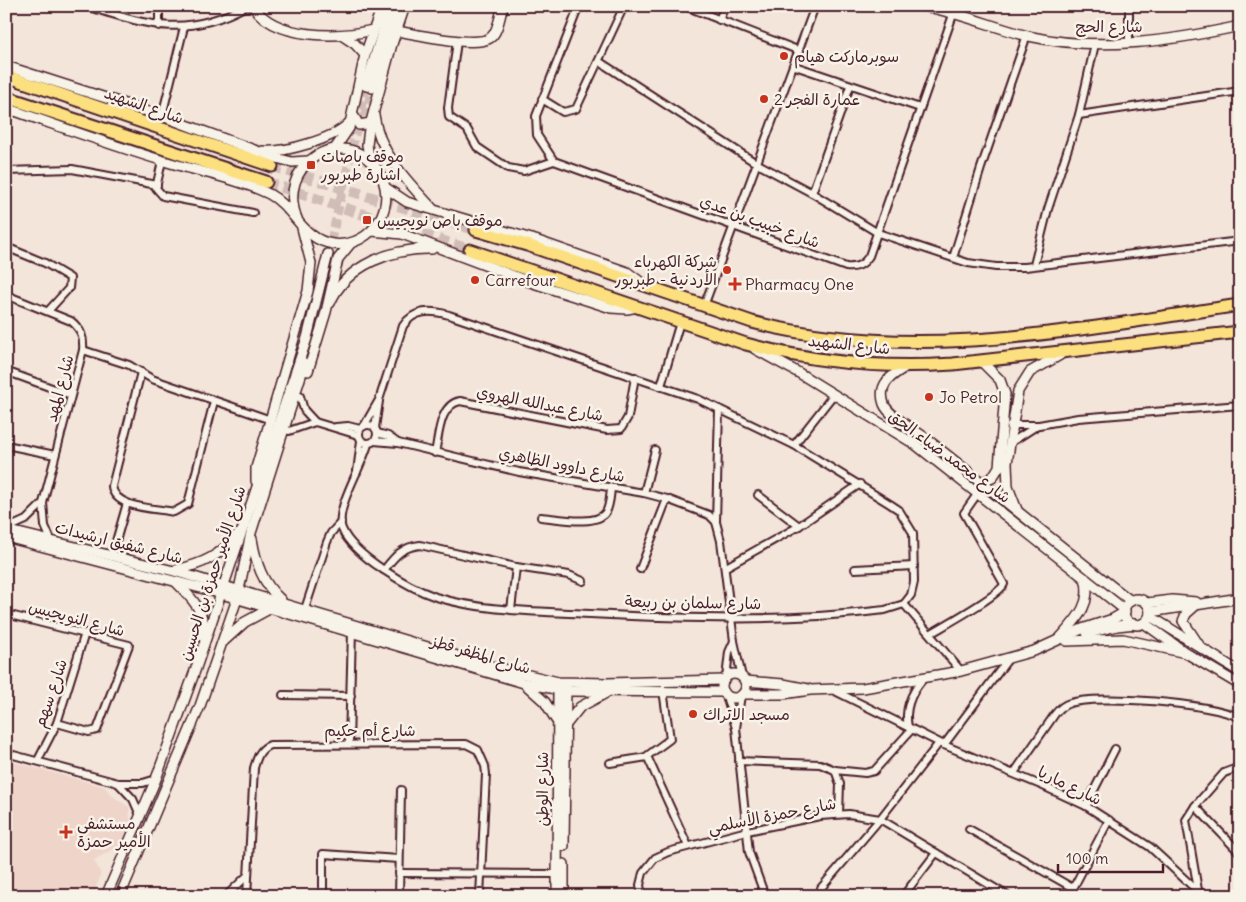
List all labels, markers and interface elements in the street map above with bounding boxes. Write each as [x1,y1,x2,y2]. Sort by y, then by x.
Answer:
street label: شارع الحج [1075,16,1143,38]
place label: سوبرماركت هيام [794,46,899,69]
marker: سوبرماركت هيام [778,50,790,62]
street label: شارع الشهيد [101,82,186,130]
place label: عمارة الفجر 2 [774,89,861,109]
marker: عمارة الفجر 2 [758,93,770,105]
place label: موقف باصات اشارة طبربور [320,146,404,185]
marker: موقف باصات اشارة طبربور [305,159,317,171]
street label: شارع خبيب بن عدي [697,190,823,254]
place label: موقف باص نويجيس [377,210,503,231]
marker: موقف باص نويجيس [361,214,373,226]
place label: شركة الكهرباء الأردنية - طبربور [614,251,717,290]
marker: شركة الكهرباء الأردنية - طبربور [721,264,733,276]
place label: Carrefour [485,270,556,290]
marker: Carrefour [469,274,481,286]
place label: Pharmacy One [745,274,854,294]
marker: Pharmacy One [729,278,741,290]
street label: شارع الشهيد [807,330,891,360]
street label: شارع المهد [40,352,79,424]
street label: شارع عبدالله الهروي [475,381,605,427]
place label: Jo Petrol [939,387,1002,407]
marker: Jo Petrol [923,391,935,403]
street label: شارع محمد ضياء الحق [884,405,1015,509]
street label: شارع داوود الظاهري [497,442,627,488]
street label: شارع الأمير حمزة بن الحسين [174,483,252,664]
street label: شارع شفيق ارشيدات [53,516,185,569]
street label: شارع سلمان بن ربيعة [625,591,761,615]
street label: شارع النويجيس [26,596,127,642]
street label: شارع المظفر قطز [426,630,533,680]
street label: شارع سهم [29,656,74,731]
place label: مسجد الاتراك [703,704,790,724]
marker: مسجد الاتراك [687,708,699,720]
street label: شارع أم حكيم [324,720,416,743]
street label: شارع الوطن [532,752,554,826]
street label: شارع ماريا [1034,761,1105,811]
street label: شارع حمزة الأسلمي [706,793,839,842]
place label: مستشفى الأمير حمزة [77,813,151,851]
marker: مستشفى الأمير حمزة [59,825,73,839]
scale bar [1058,842,1164,874]
text: 100 m [1066,849,1108,868]

